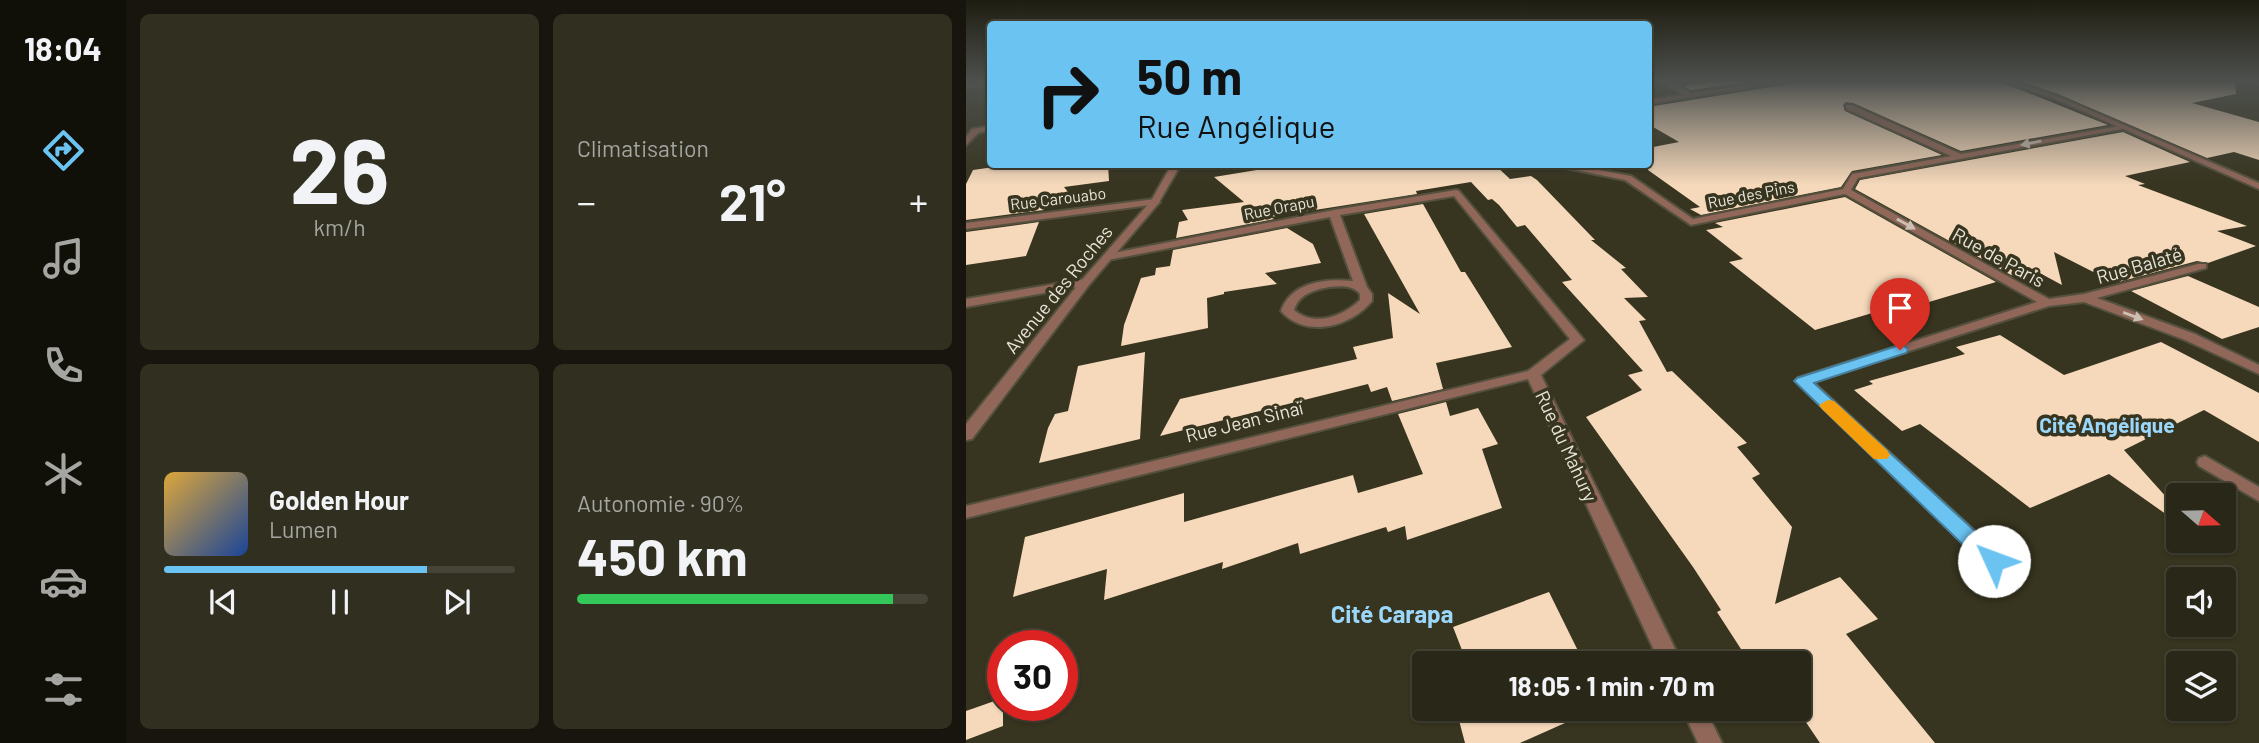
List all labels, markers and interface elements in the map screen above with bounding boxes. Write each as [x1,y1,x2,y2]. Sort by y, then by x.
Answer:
text: 18:04 [24,29,102,67]
text: 50 m [1137,46,1242,105]
icon: right [1022,49,1113,140]
text: Rue Angélique [1137,106,1335,144]
text: 26 [290,113,389,222]
icon: directions [39,126,88,175]
text: Climatisation [577,134,709,162]
one-way arrow [2020,137,2042,148]
text: 21° [719,169,786,231]
street label: Rue des Pins [1706,176,1796,212]
text: − [577,178,596,224]
text: + [909,178,928,224]
street label: Rue Carouabo [1009,183,1107,213]
street label: Rue Orapu [1242,191,1316,223]
text: km/h [313,213,366,241]
one-way arrow [1896,218,1915,230]
street label: Avenue des Roches [999,220,1117,358]
street label: Rue de Paris [1949,222,2049,292]
icon: music [39,234,88,283]
street label: Rue Balaté [2094,242,2184,288]
pin [1870,278,1930,350]
icon: arrive [1881,289,1919,327]
one-way arrow [2123,311,2144,322]
icon: phone [39,341,88,390]
street label: Rue du Mahury [1531,387,1603,505]
street label: Rue Jean Sinaï [1183,395,1306,447]
district label: Cité Angélique [2039,412,2175,437]
icon: climate [39,449,88,498]
north arrow [2166,483,2236,553]
map controls [2166,483,2236,721]
text: Golden Hour [269,484,409,515]
text: Autonomie · 90% [577,489,744,517]
text: Lumen [269,515,338,543]
text: 450 km [577,524,748,586]
position arrow [1957,524,2031,598]
icon: car [39,557,88,606]
button: sound [2166,567,2236,637]
icon: previous [204,583,242,621]
icon: pause [321,583,359,621]
icon: next [438,583,476,621]
district label: Cité Carapa [1331,599,1453,628]
speed limit sign: 30 [987,630,1078,721]
button: layers [2166,651,2236,721]
icon: filters [39,665,88,714]
text: 18:05 · 1 min · 70 m [1508,670,1715,701]

